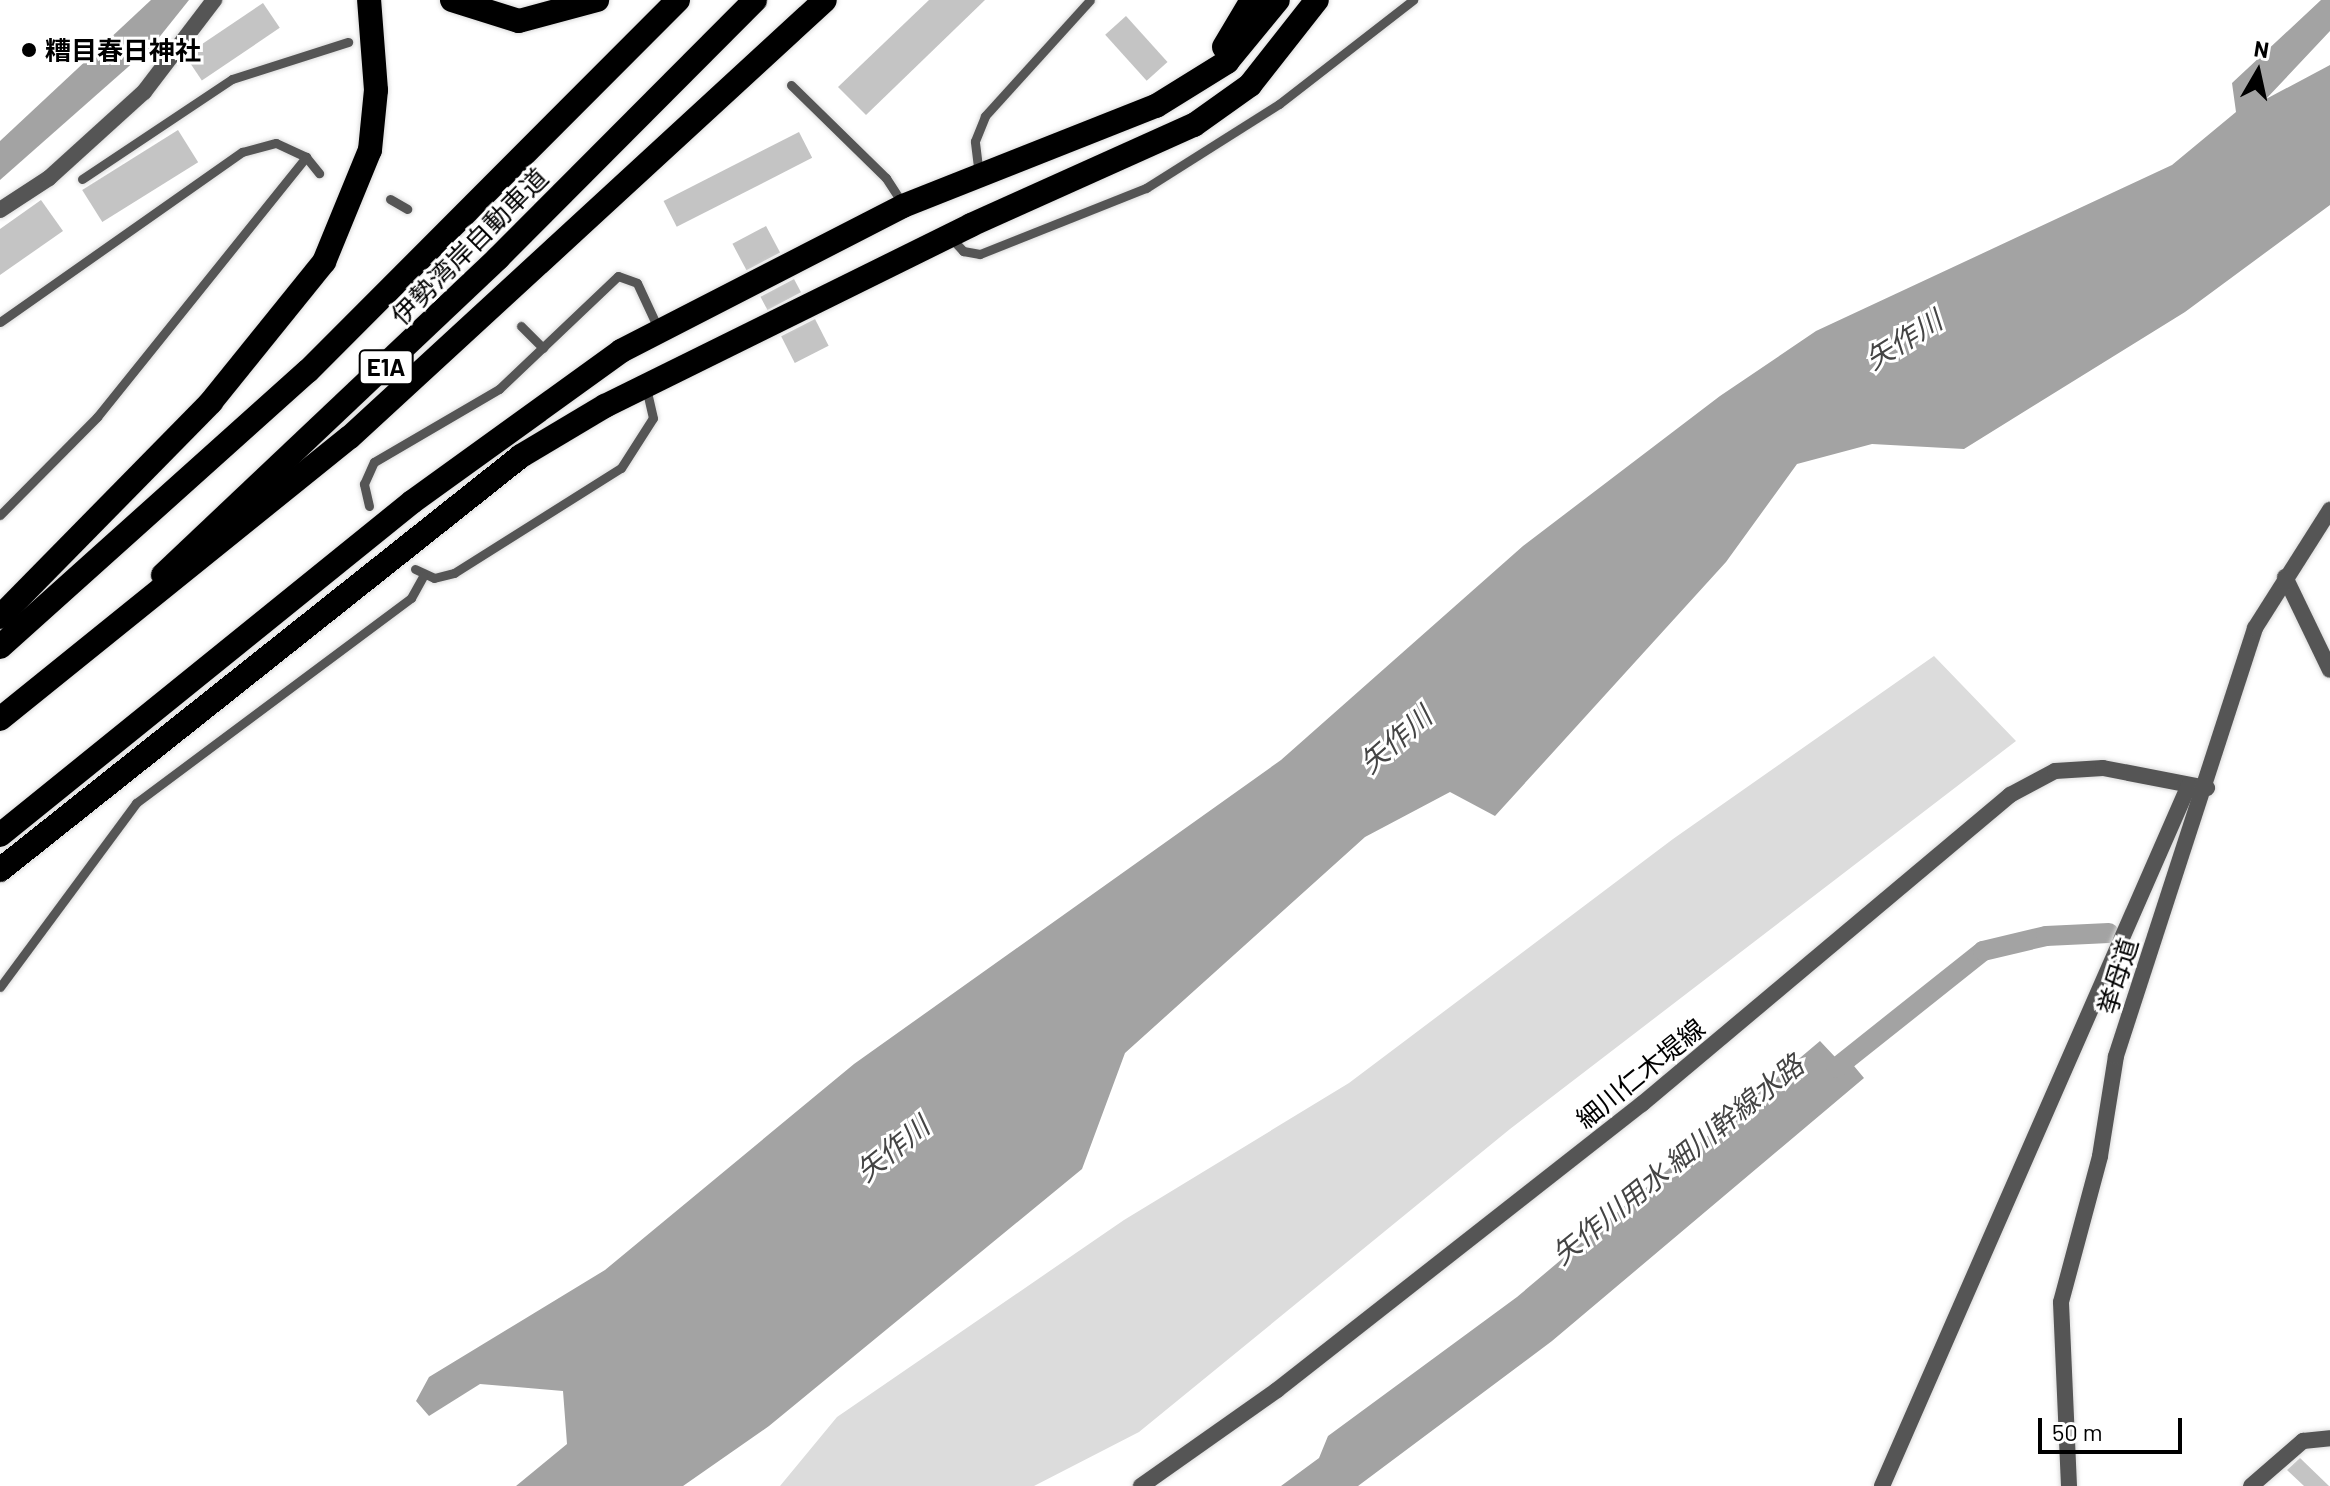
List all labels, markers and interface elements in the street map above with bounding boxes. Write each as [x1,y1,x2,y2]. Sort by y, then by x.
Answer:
north arrow [2218,32,2298,112]
place label: 糟目春日神社 [45,34,201,66]
text: N [2252,34,2271,62]
marker: 糟目春日神社 [20,41,38,59]
street label: 伊勢湾岸自動車道 [384,161,554,331]
water label: 矢作川 [1858,302,1948,376]
road number: E1A [358,347,414,387]
water label: 矢作川 [1352,699,1438,779]
street label: 挙母道 [2091,934,2143,1018]
street label: 細川仁木堤線 [1570,1012,1710,1134]
water label: 矢作川用水 細川幹線水路 [1545,1047,1809,1271]
water label: 矢作川 [849,1109,935,1187]
scale bar [2042,1402,2186,1452]
text: 50 m [2052,1417,2103,1446]

